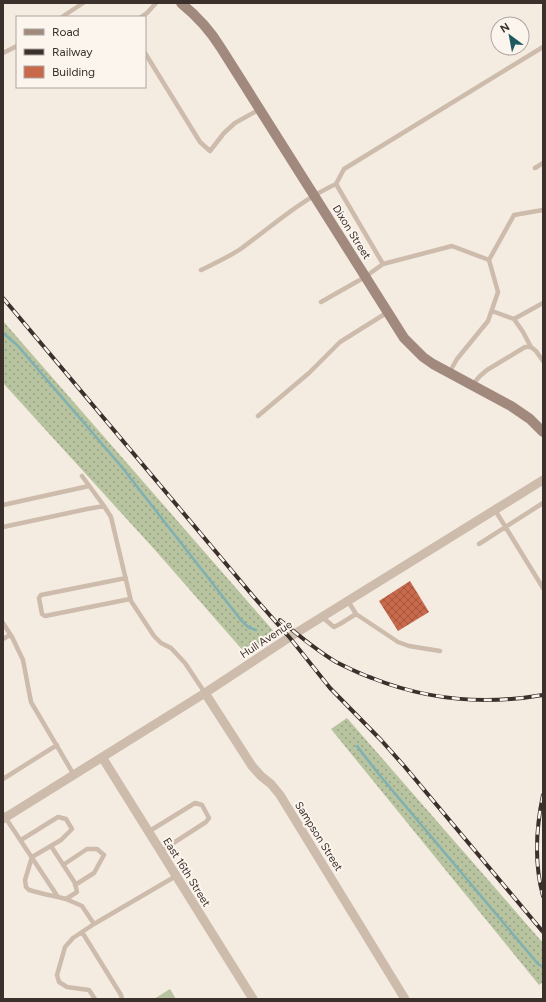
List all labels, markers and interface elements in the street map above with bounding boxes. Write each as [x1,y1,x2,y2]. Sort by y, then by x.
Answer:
legend [16,16,146,88]
north arrow [490,16,530,56]
text: N [498,20,512,36]
text: Road [52,25,80,39]
text: Railway [52,45,93,59]
text: Building [52,65,95,79]
street label: Dixon Street [330,203,373,262]
street label: Hull Avenue [238,618,295,661]
street label: Sampson Street [292,799,345,873]
street label: East 16th Street [160,835,213,909]

